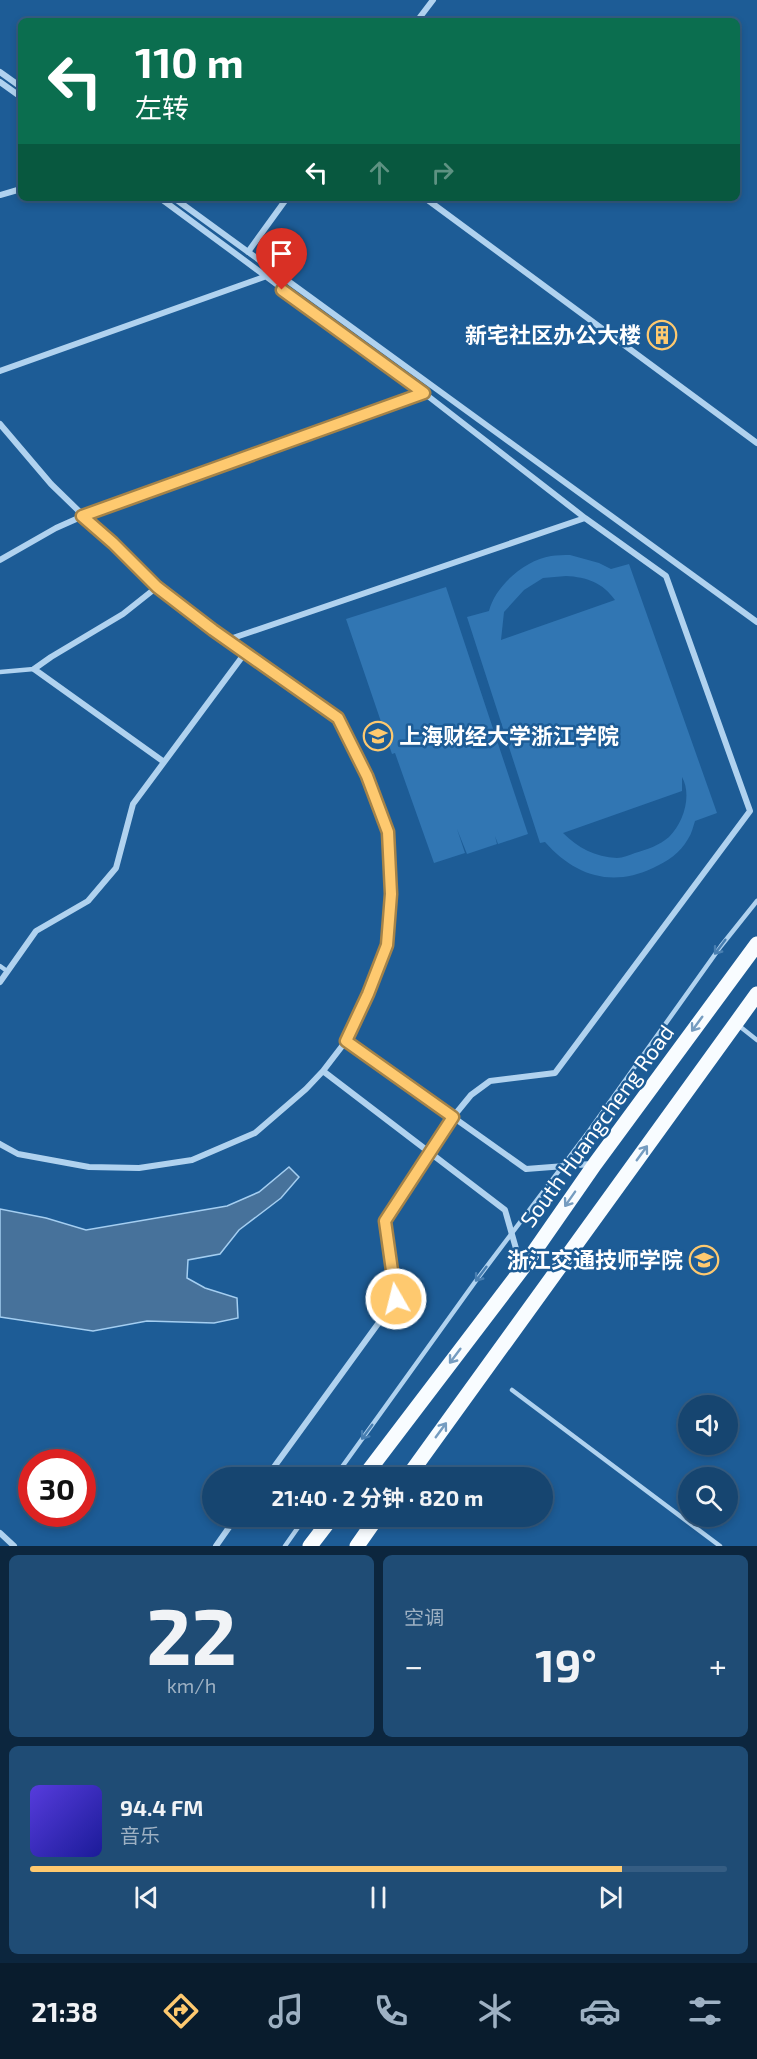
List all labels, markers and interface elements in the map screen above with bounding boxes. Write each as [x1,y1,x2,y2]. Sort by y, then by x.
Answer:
text: 110 m [135,36,244,86]
icon: left [36,42,114,120]
text: 左转 [135,91,189,123]
icon: left [300,156,333,189]
icon: ahead [363,156,396,189]
icon: right [426,156,459,189]
pin [256,228,307,290]
icon: arrive [265,237,298,270]
building icon: 新宅社区办公大楼 [646,319,678,351]
place label: 新宅社区办公大楼 [465,321,641,347]
school or university icon: 上海财经大学浙江学院 [362,720,394,752]
place label: 上海财经大学浙江学院 [399,722,619,748]
one-way arrow [714,939,727,955]
one-way arrow [691,1016,704,1032]
street label: South Huangcheng Road [514,1019,678,1232]
one-way arrow [635,1146,648,1162]
one-way arrow [564,1191,576,1207]
school or university icon: 浙江交通技师学院 [688,1244,720,1276]
place label: 浙江交通技师学院 [507,1246,683,1272]
one-way arrow [475,1265,488,1281]
position arrow [364,1267,428,1331]
one-way arrow [449,1348,462,1364]
map controls [678,1395,738,1527]
button: sound [678,1395,738,1455]
one-way arrow [361,1423,373,1439]
one-way arrow [435,1423,447,1439]
speed limit sign: 30 [18,1449,96,1527]
button: search [678,1467,738,1527]
text: 21:40 · 2 分钟 · 820 m [272,1484,483,1510]
text: 22 [146,1587,237,1681]
text: 空调 [404,1605,444,1629]
text: 19° [535,1637,597,1691]
text: − [404,1645,423,1685]
text: + [709,1645,727,1685]
text: km/h [167,1673,216,1697]
text: 94.4 FM [120,1794,203,1820]
text: 音乐 [120,1823,160,1847]
icon: previous [130,1881,163,1914]
icon: pause [362,1881,395,1914]
icon: next [594,1881,627,1914]
icon: directions [160,1990,202,2032]
icon: music [265,1990,307,2032]
icon: phone [370,1990,412,2032]
icon: climate [474,1990,516,2032]
icon: car [579,1990,621,2032]
icon: filters [684,1990,726,2032]
text: 21:38 [31,1995,98,2027]

